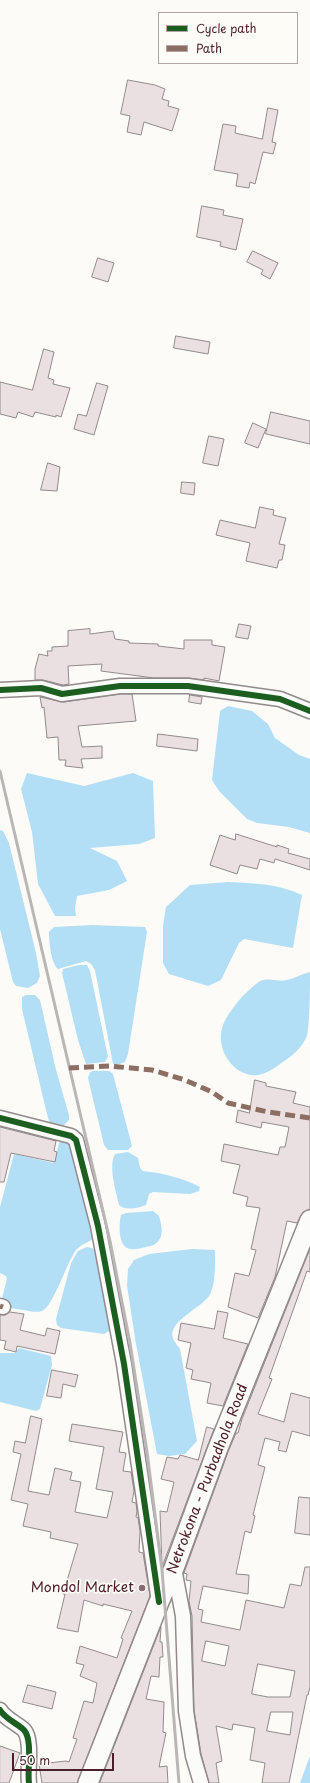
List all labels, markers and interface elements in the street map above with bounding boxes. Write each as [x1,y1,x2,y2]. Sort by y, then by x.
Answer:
legend [158,12,298,64]
text: Cycle path [196,19,257,37]
text: Path [196,39,222,57]
street label: Netrokona - Purbadhola Road [164,1382,252,1576]
place label: Mondol Market [31,1580,134,1596]
marker: Mondol Market [137,1583,147,1593]
scale bar [14,1745,116,1771]
text: 50 m [19,1751,50,1769]

